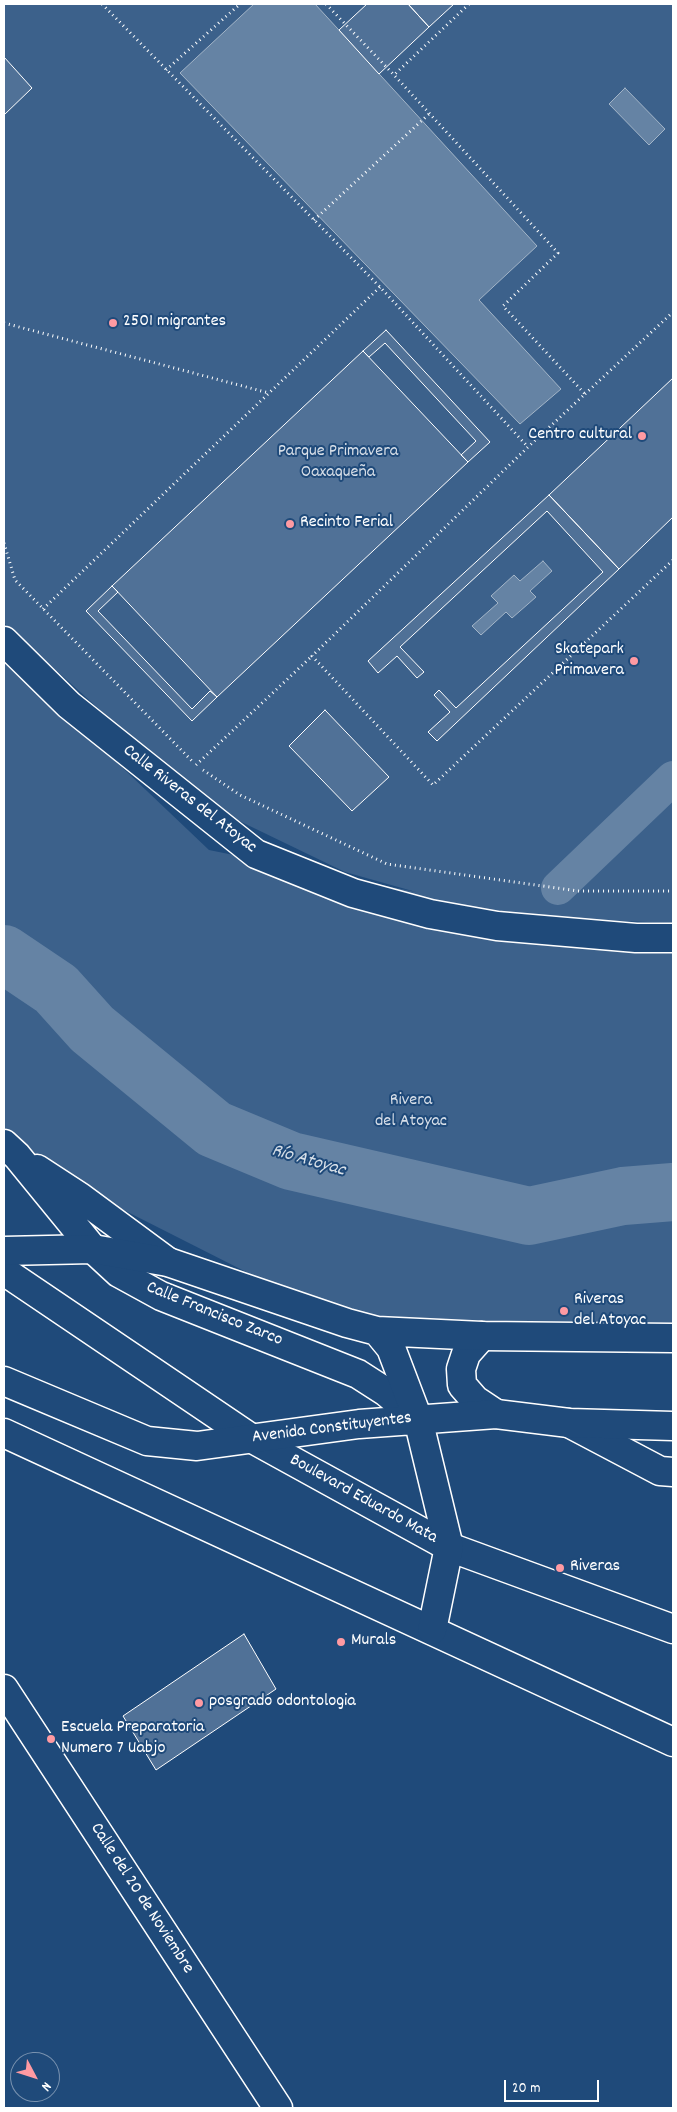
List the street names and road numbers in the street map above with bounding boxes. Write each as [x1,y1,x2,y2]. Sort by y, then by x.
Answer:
street label: Calle Riveras del Atoyac [118,741,260,859]
street label: Calle Francisco Zarco [143,1278,285,1352]
street label: Avenida Constituyentes [251,1408,413,1450]
street label: Boulevard Eduardo Mata [285,1450,441,1550]
street label: Calle del 20 de Noviembre [84,1820,198,1978]

